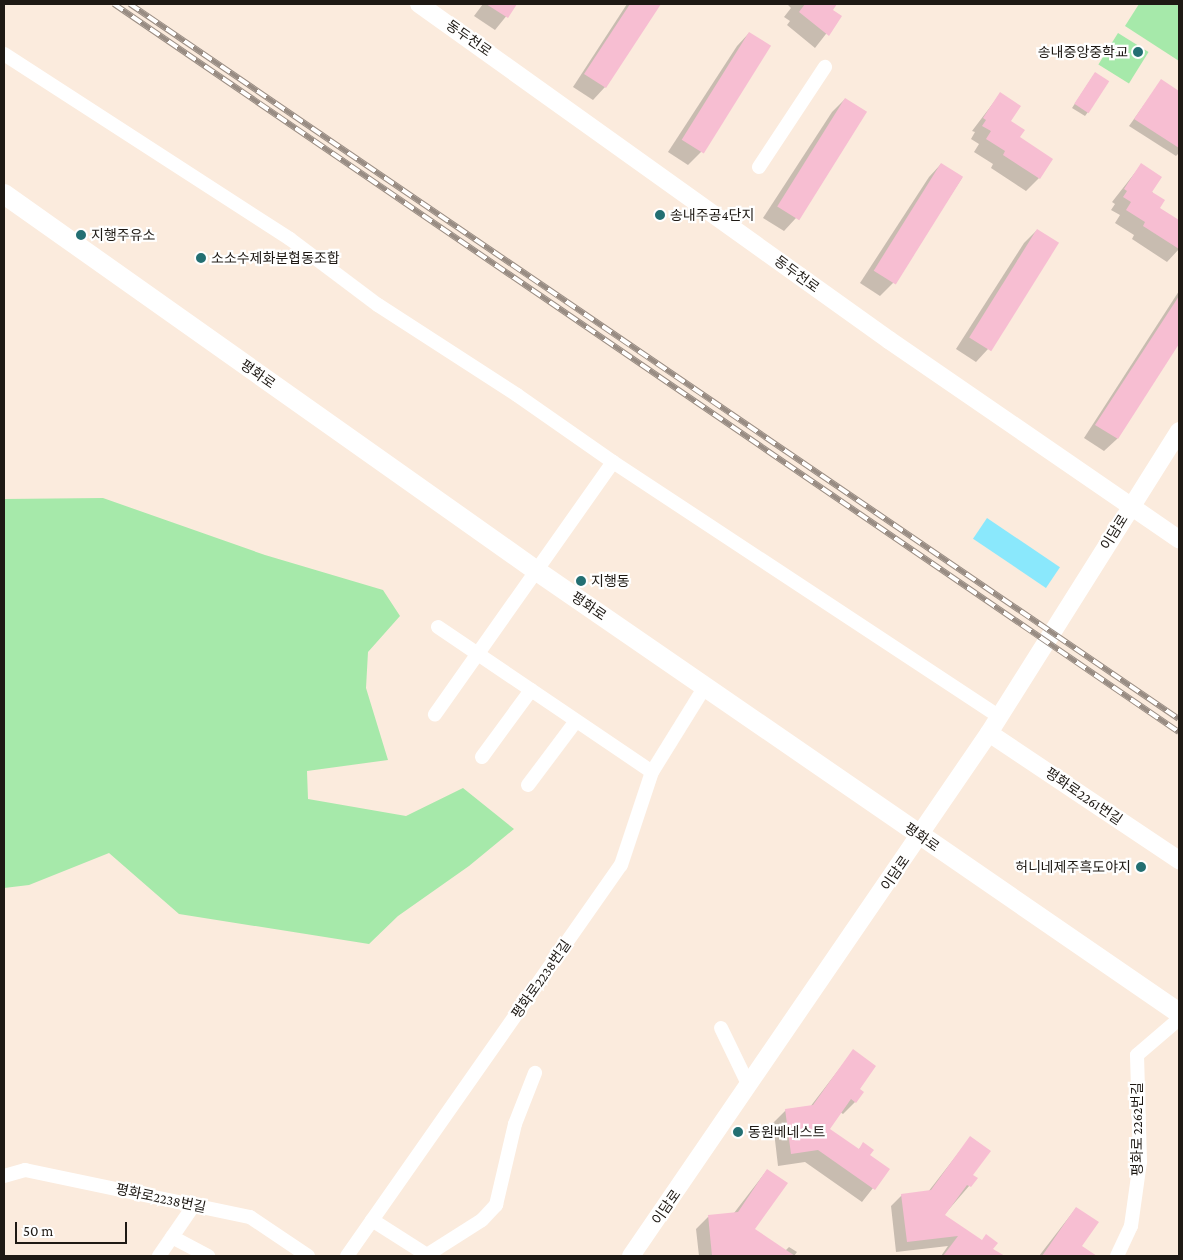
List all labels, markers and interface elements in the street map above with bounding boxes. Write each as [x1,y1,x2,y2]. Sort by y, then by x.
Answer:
street label: 동두천로 [443,16,495,60]
place label: 송내중앙중학교 [1038,44,1128,60]
marker: 송내중앙중학교 [1132,46,1144,58]
place label: 송내주공4단지 [670,207,754,223]
marker: 송내주공4단지 [654,209,666,221]
place label: 지행주유소 [91,227,155,243]
marker: 지행주유소 [75,229,87,241]
place label: 소소수제화분협동조합 [211,250,340,266]
marker: 소소수제화분협동조합 [195,252,207,264]
street label: 동두천로 [771,252,823,296]
street label: 평화로 [237,356,279,392]
street label: 이담로 [1097,511,1131,553]
place label: 지행동 [591,573,630,589]
marker: 지행동 [575,575,587,587]
street label: 평화로 [568,588,610,624]
street label: 평화로2261번길 [1042,764,1126,828]
street label: 평화로 [901,819,943,855]
street label: 이담로 [877,852,913,894]
place label: 허니네제주흑도야지 [1015,859,1131,875]
marker: 허니네제주흑도야지 [1135,861,1147,873]
street label: 평화로2238번길 [508,937,574,1021]
street label: 평화로 2262번길 [1129,1082,1145,1176]
place label: 동원베네스트 [748,1124,825,1140]
marker: 동원베네스트 [732,1126,744,1138]
street label: 평화로2238번길 [114,1180,208,1216]
street label: 이담로 [648,1186,684,1228]
scale bar [18,1212,130,1244]
text: 50 m [23,1223,53,1239]

